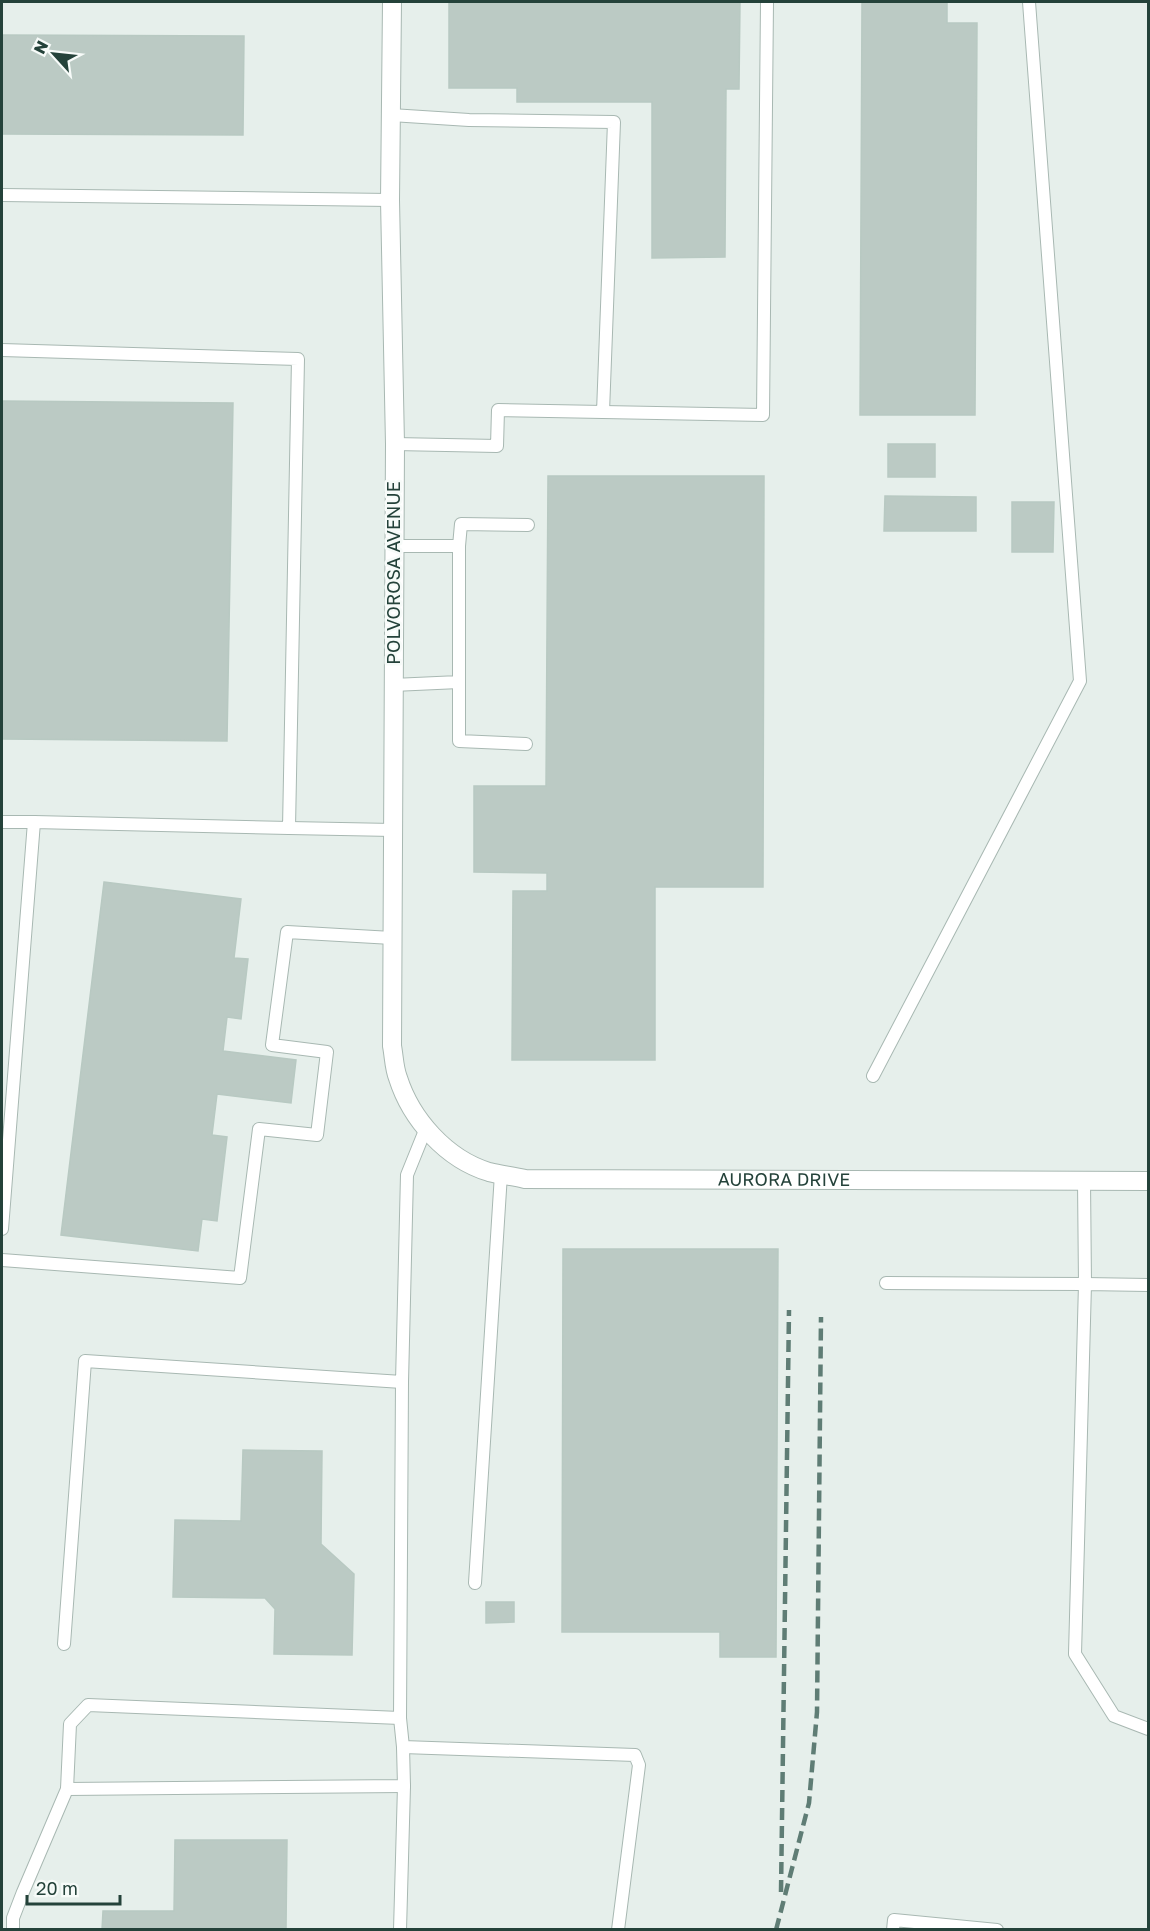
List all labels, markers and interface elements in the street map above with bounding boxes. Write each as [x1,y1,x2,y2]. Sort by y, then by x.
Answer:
north arrow [24,24,84,84]
text: N [29,37,52,57]
street label: POLVOROSA AVENUE [382,481,404,665]
street label: AURORA DRIVE [718,1168,850,1190]
scale bar [27,1868,120,1906]
text: 20 m [36,1877,78,1899]

